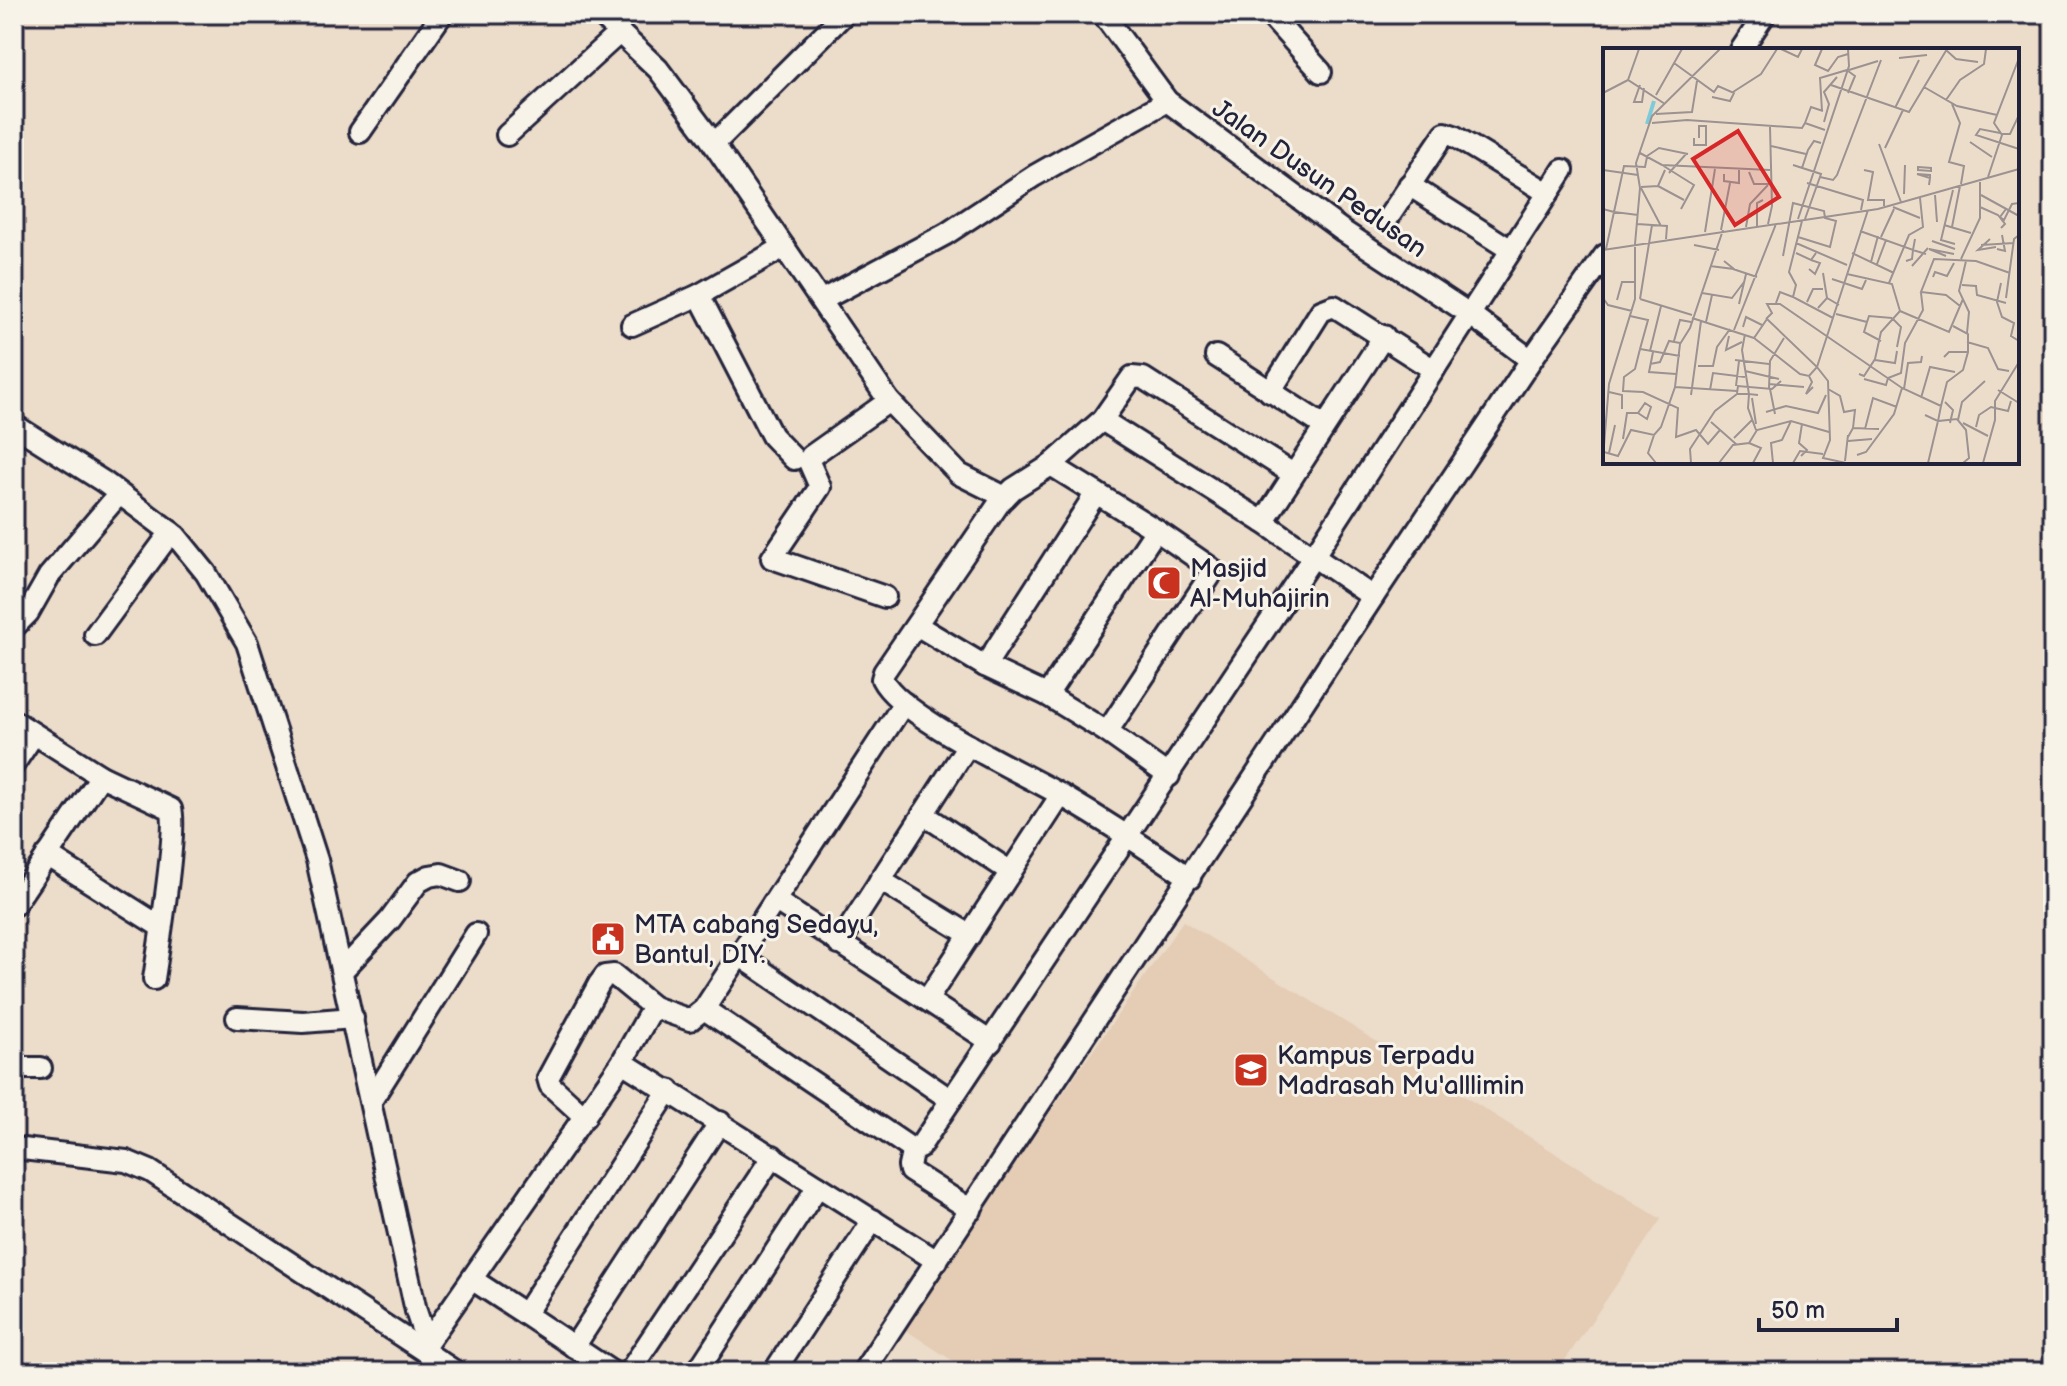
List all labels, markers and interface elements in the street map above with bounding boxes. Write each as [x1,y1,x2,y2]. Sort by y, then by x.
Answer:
inset map [1603,48,2019,464]
street label: Jalan Dusun Pedusan [1206,94,1432,265]
place label: Masjid Al-Muhajirin [1190,554,1330,615]
mosque icon: Masjid Al-Muhajirin [1145,564,1183,602]
place label: MTA cabang Sedayu, Bantul, DIY. [634,910,878,971]
public building icon: MTA cabang Sedayu, Bantul, DIY. [589,920,627,958]
place label: Kampus Terpadu Madrasah Mu'alllimin [1277,1041,1524,1102]
school or university icon: Kampus Terpadu Madrasah Mu'alllimin [1232,1051,1270,1089]
scale bar [1759,1282,1897,1332]
text: 50 m [1771,1296,1825,1325]

